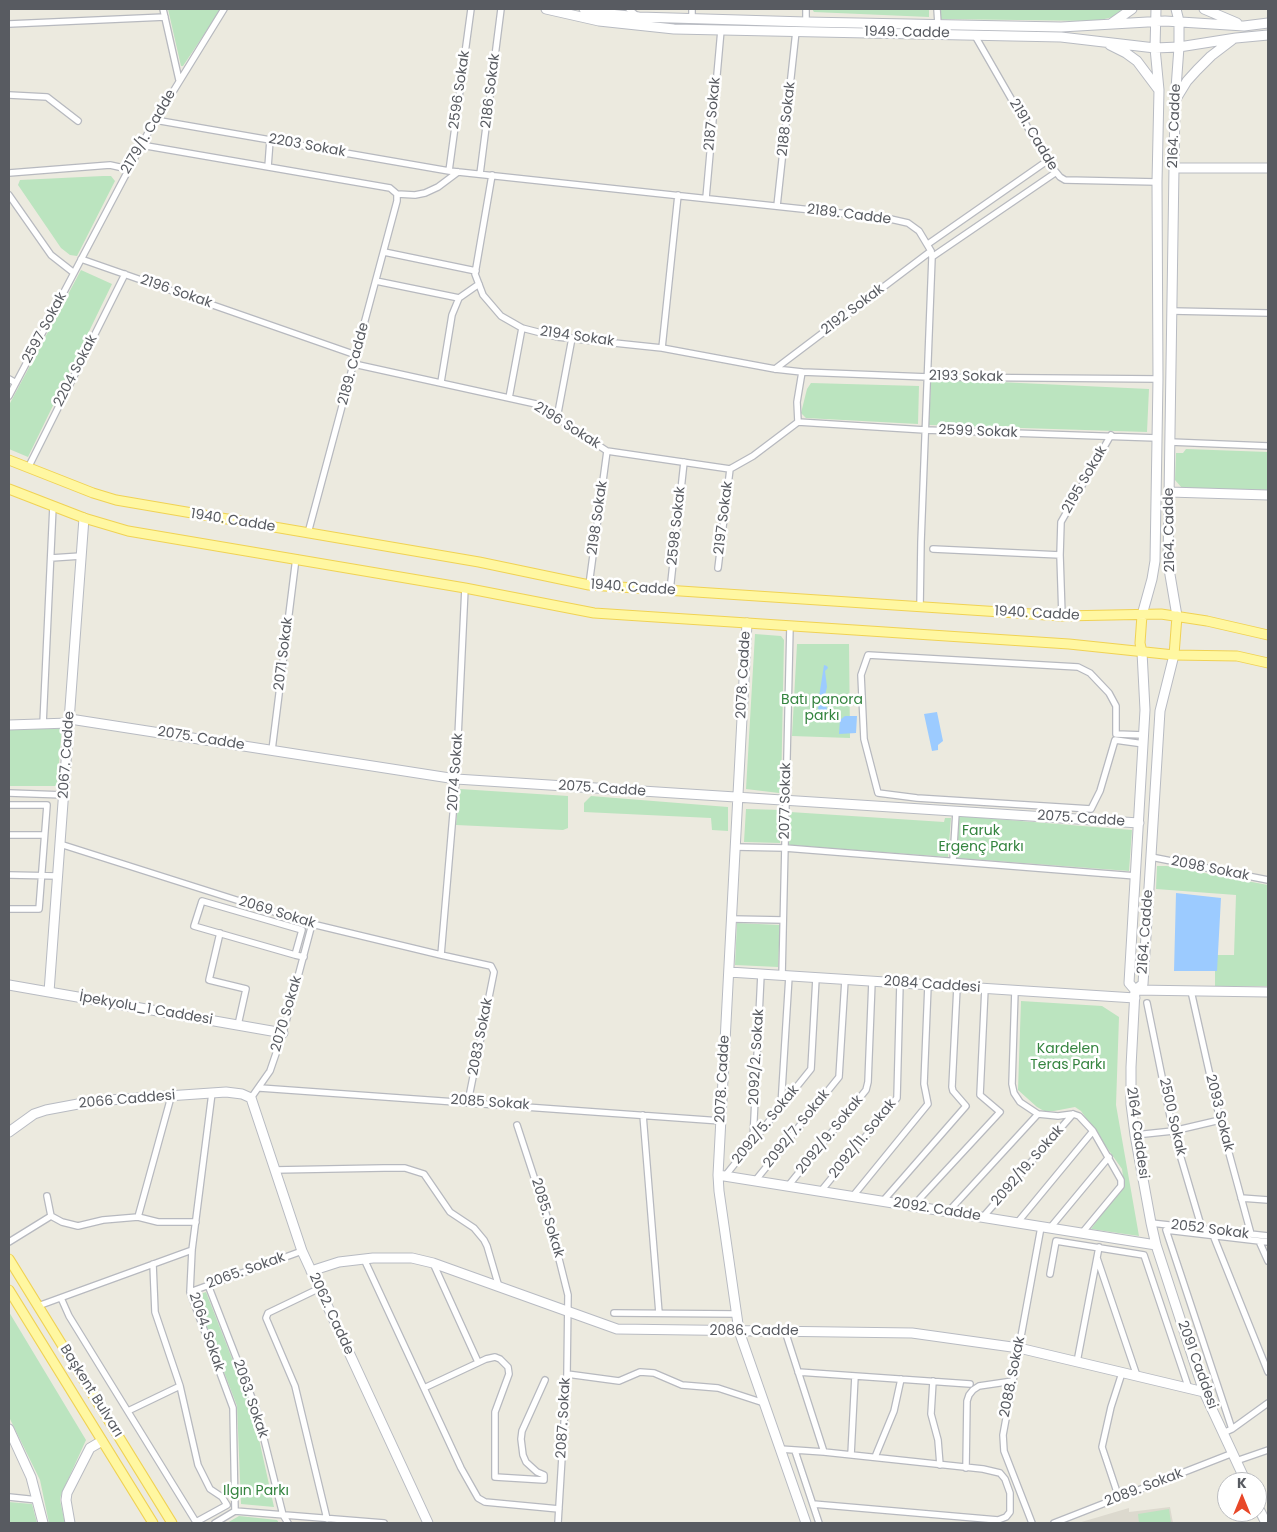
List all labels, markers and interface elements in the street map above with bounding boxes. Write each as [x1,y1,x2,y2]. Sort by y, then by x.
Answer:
street label: 1949. Cadde [864,24,950,42]
street label: 2596 Sokak [446,50,474,130]
street label: 2186 Sokak [478,53,504,129]
street label: 2187 Sokak [701,77,725,151]
street label: 2188 Sokak [775,81,799,157]
street label: 2164. Cadde [1165,83,1185,169]
street label: 2179/1. Cadde [118,87,180,177]
street label: 2191. Cadde [1005,96,1061,174]
street label: 2203 Sokak [267,131,347,161]
street label: 2189. Cadde [806,201,892,229]
street label: 2196 Sokak [138,272,214,312]
street label: 2192 Sokak [818,281,888,339]
street label: 2597 Sokak [19,290,71,366]
street label: 2189. Cadde [335,321,373,407]
street label: 2194 Sokak [539,323,615,351]
street label: 2204 Sokak [51,332,101,410]
street label: 2193 Sokak [929,368,1003,386]
street label: 2196 Sokak [531,399,603,453]
street label: 2599 Sokak [938,422,1018,442]
street label: 2195 Sokak [1059,443,1111,517]
street label: 2198 Sokak [584,480,612,556]
street label: 2197 Sokak [711,480,737,556]
street label: 2598 Sokak [665,486,689,566]
street label: 2164. Cadde [1161,487,1179,573]
street label: 1940. Cadde [189,506,277,536]
street label: 1940. Cadde [590,577,676,599]
street label: 1940. Cadde [994,603,1080,625]
street label: 2071 Sokak [271,616,297,692]
street label: 2078. Cadde [733,631,755,719]
park label: Batı panora parkı [781,692,863,724]
street label: 2067. Cadde [56,711,78,799]
street label: 2075. Cadde [156,724,246,754]
street label: 2074 Sokak [445,732,467,812]
street label: 2077 Sokak [777,762,795,840]
street label: 2075. Cadde [558,778,646,800]
street label: 2075. Cadde [1037,808,1125,830]
park label: Faruk Ergenç Parkı [938,823,1024,856]
street label: 2098 Sokak [1169,853,1251,885]
street label: 2164. Cadde [1135,889,1157,975]
street label: 2069 Sokak [237,893,317,933]
street label: 2084 Caddesi [883,973,981,997]
street label: 2070 Sokak [268,974,306,1054]
street label: İpekyolu_1 Caddesi [78,989,214,1029]
street label: 2083 Sokak [465,997,497,1077]
street label: 2092/2. Sokak [746,1009,768,1105]
street label: 2078. Cadde [712,1035,734,1123]
park label: Kardelen Teras Parkı [1030,1041,1106,1074]
street label: 2093 Sokak [1201,1073,1237,1153]
street label: 2500 Sokak [1155,1077,1189,1157]
street label: 2092/5. Sokak [729,1082,803,1168]
street label: 2164 Caddesi [1122,1086,1152,1180]
street label: 2066 Caddesi [78,1087,176,1113]
street label: 2092/7. Sokak [760,1087,834,1171]
street label: 2085 Sokak [450,1092,530,1114]
street label: 2092/9. Sokak [793,1092,867,1178]
street label: 2092/11. Sokak [826,1096,900,1182]
street label: 2092/19. Sokak [988,1122,1068,1210]
street label: 2085. Sokak [527,1176,567,1260]
street label: 2092. Cadde [892,1195,982,1225]
street label: 2052 Sokak [1170,1217,1250,1243]
street label: 2065. Sokak [204,1249,288,1293]
street label: 2062. Cadde [305,1270,357,1358]
street label: 2064. Sokak [185,1290,227,1374]
street label: 2091 Caddesi [1173,1319,1221,1411]
street label: 2086. Cadde [709,1323,799,1339]
street label: 2088. Sokak [997,1335,1029,1419]
street label: Başkent Bulvarı [56,1342,126,1440]
street label: 2063. Sokak [229,1358,271,1440]
street label: 2087. Sokak [553,1377,575,1459]
street label: 2089. Sokak [1103,1465,1185,1511]
north arrow [1217,1472,1267,1522]
text: K [1237,1473,1247,1493]
park label: Ilgın Parkı [223,1483,289,1499]

